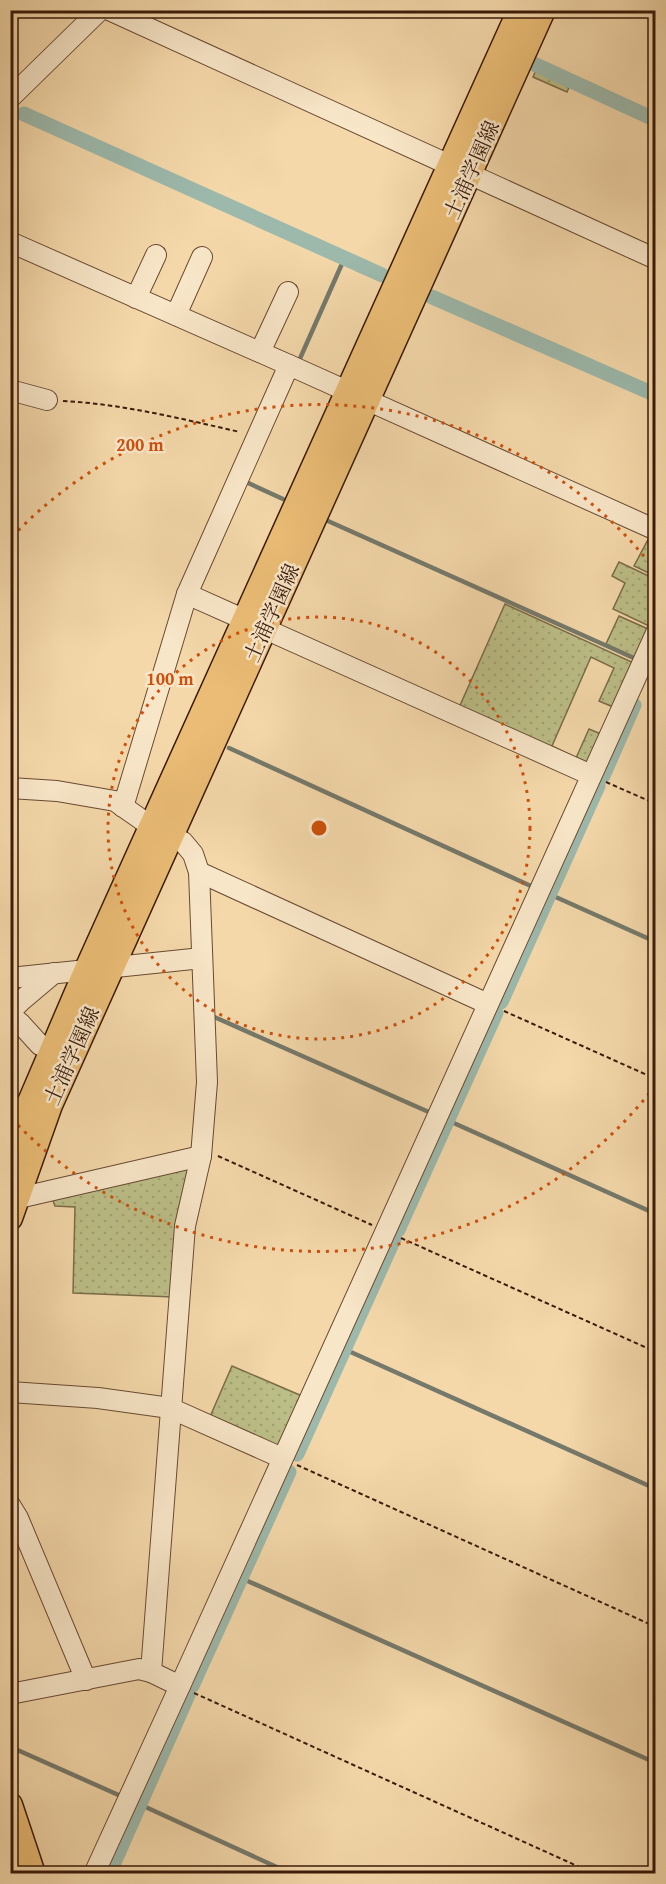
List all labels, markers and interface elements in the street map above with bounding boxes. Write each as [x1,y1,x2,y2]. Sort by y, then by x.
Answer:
street label: 土浦学園線 [436,116,507,224]
text: 200 m [116,431,164,458]
street label: 土浦学園線 [236,559,307,667]
text: 100 m [146,665,194,692]
centre of rings [309,818,329,838]
street label: 土浦学園線 [36,1002,107,1110]

